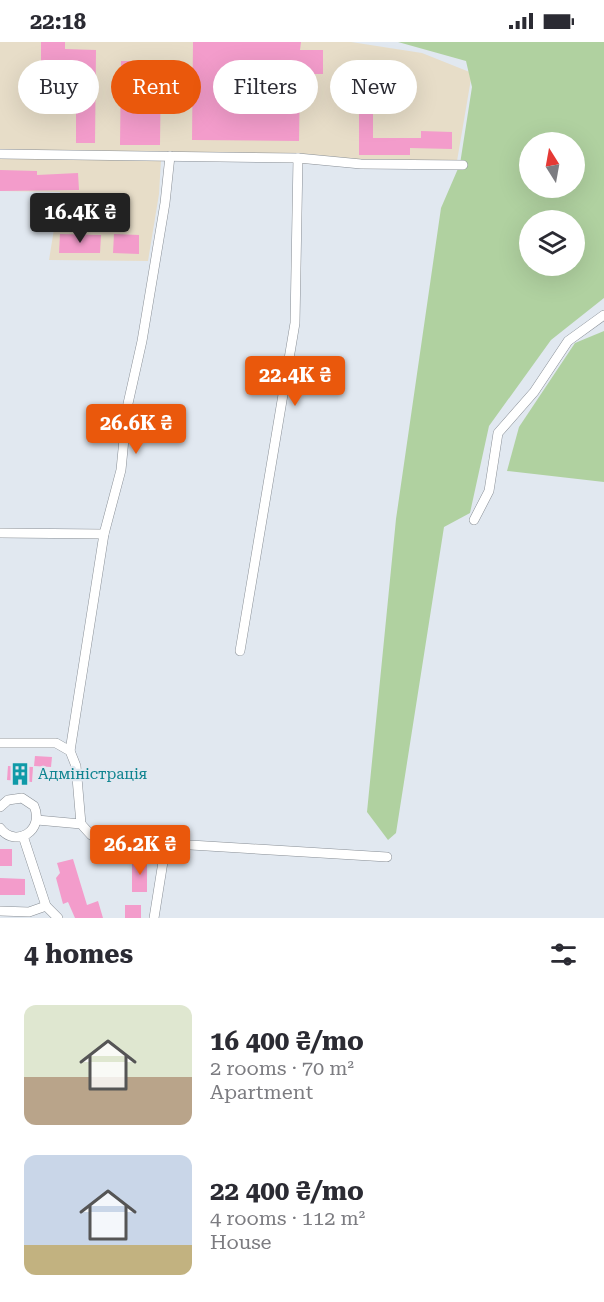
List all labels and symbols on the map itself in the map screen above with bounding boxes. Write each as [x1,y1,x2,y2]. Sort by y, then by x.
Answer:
north arrow [519,132,585,198]
pin: 16.4K ₴ [25,193,135,244]
pin: 22.4K ₴ [240,356,350,407]
pin: 26.6K ₴ [81,404,191,455]
building icon: Адміністрація [7,761,33,787]
place label: Адміністрація [38,765,147,783]
pin: 26.2K ₴ [85,825,195,876]

